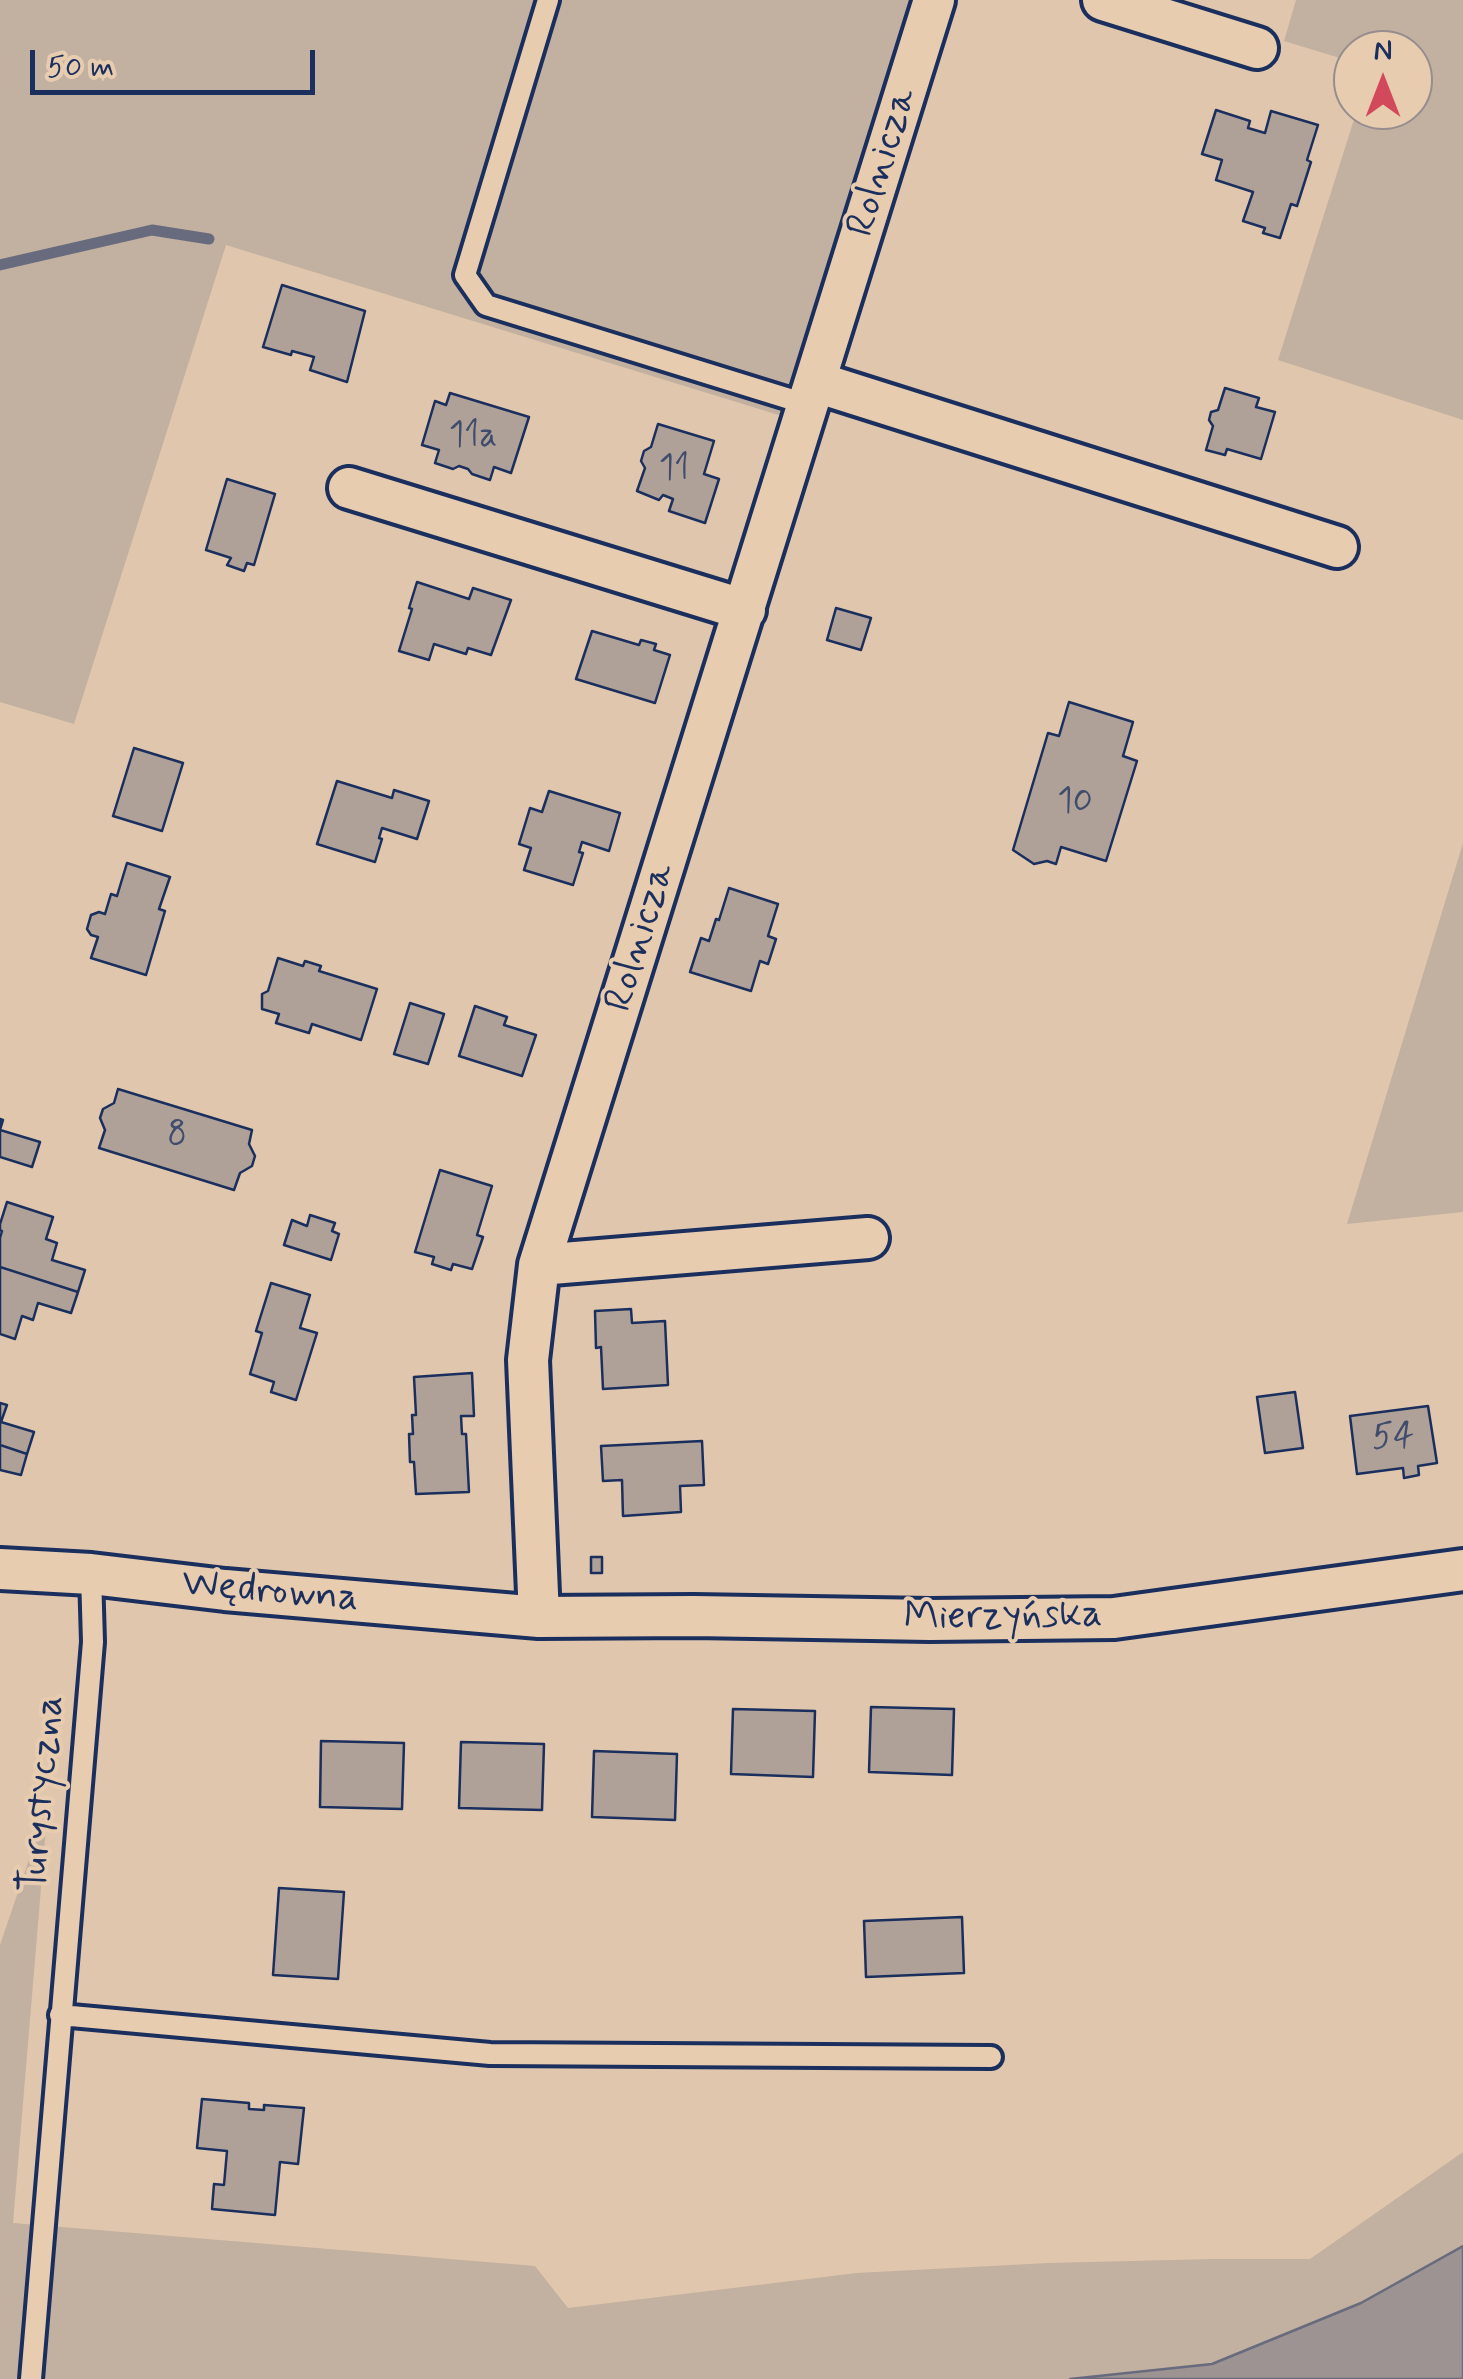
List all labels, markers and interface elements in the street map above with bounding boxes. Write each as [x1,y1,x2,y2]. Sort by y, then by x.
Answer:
scale bar [35,30,320,92]
north arrow [1333,30,1433,130]
text: N [1374,33,1392,70]
text: 50 m [47,48,114,87]
street label: Rolnicza [839,83,929,243]
house number: 11a [449,417,497,459]
house number: 11 [659,450,689,492]
house number: 10 [1057,783,1093,825]
street label: Rolnicza [597,858,687,1018]
house number: 8 [167,1116,187,1158]
house number: 54 [1372,1419,1414,1461]
street label: Wędrowna [180,1561,360,1625]
street label: Mierzyńska [903,1592,1103,1644]
street label: Turystyczna [11,1694,77,1894]

